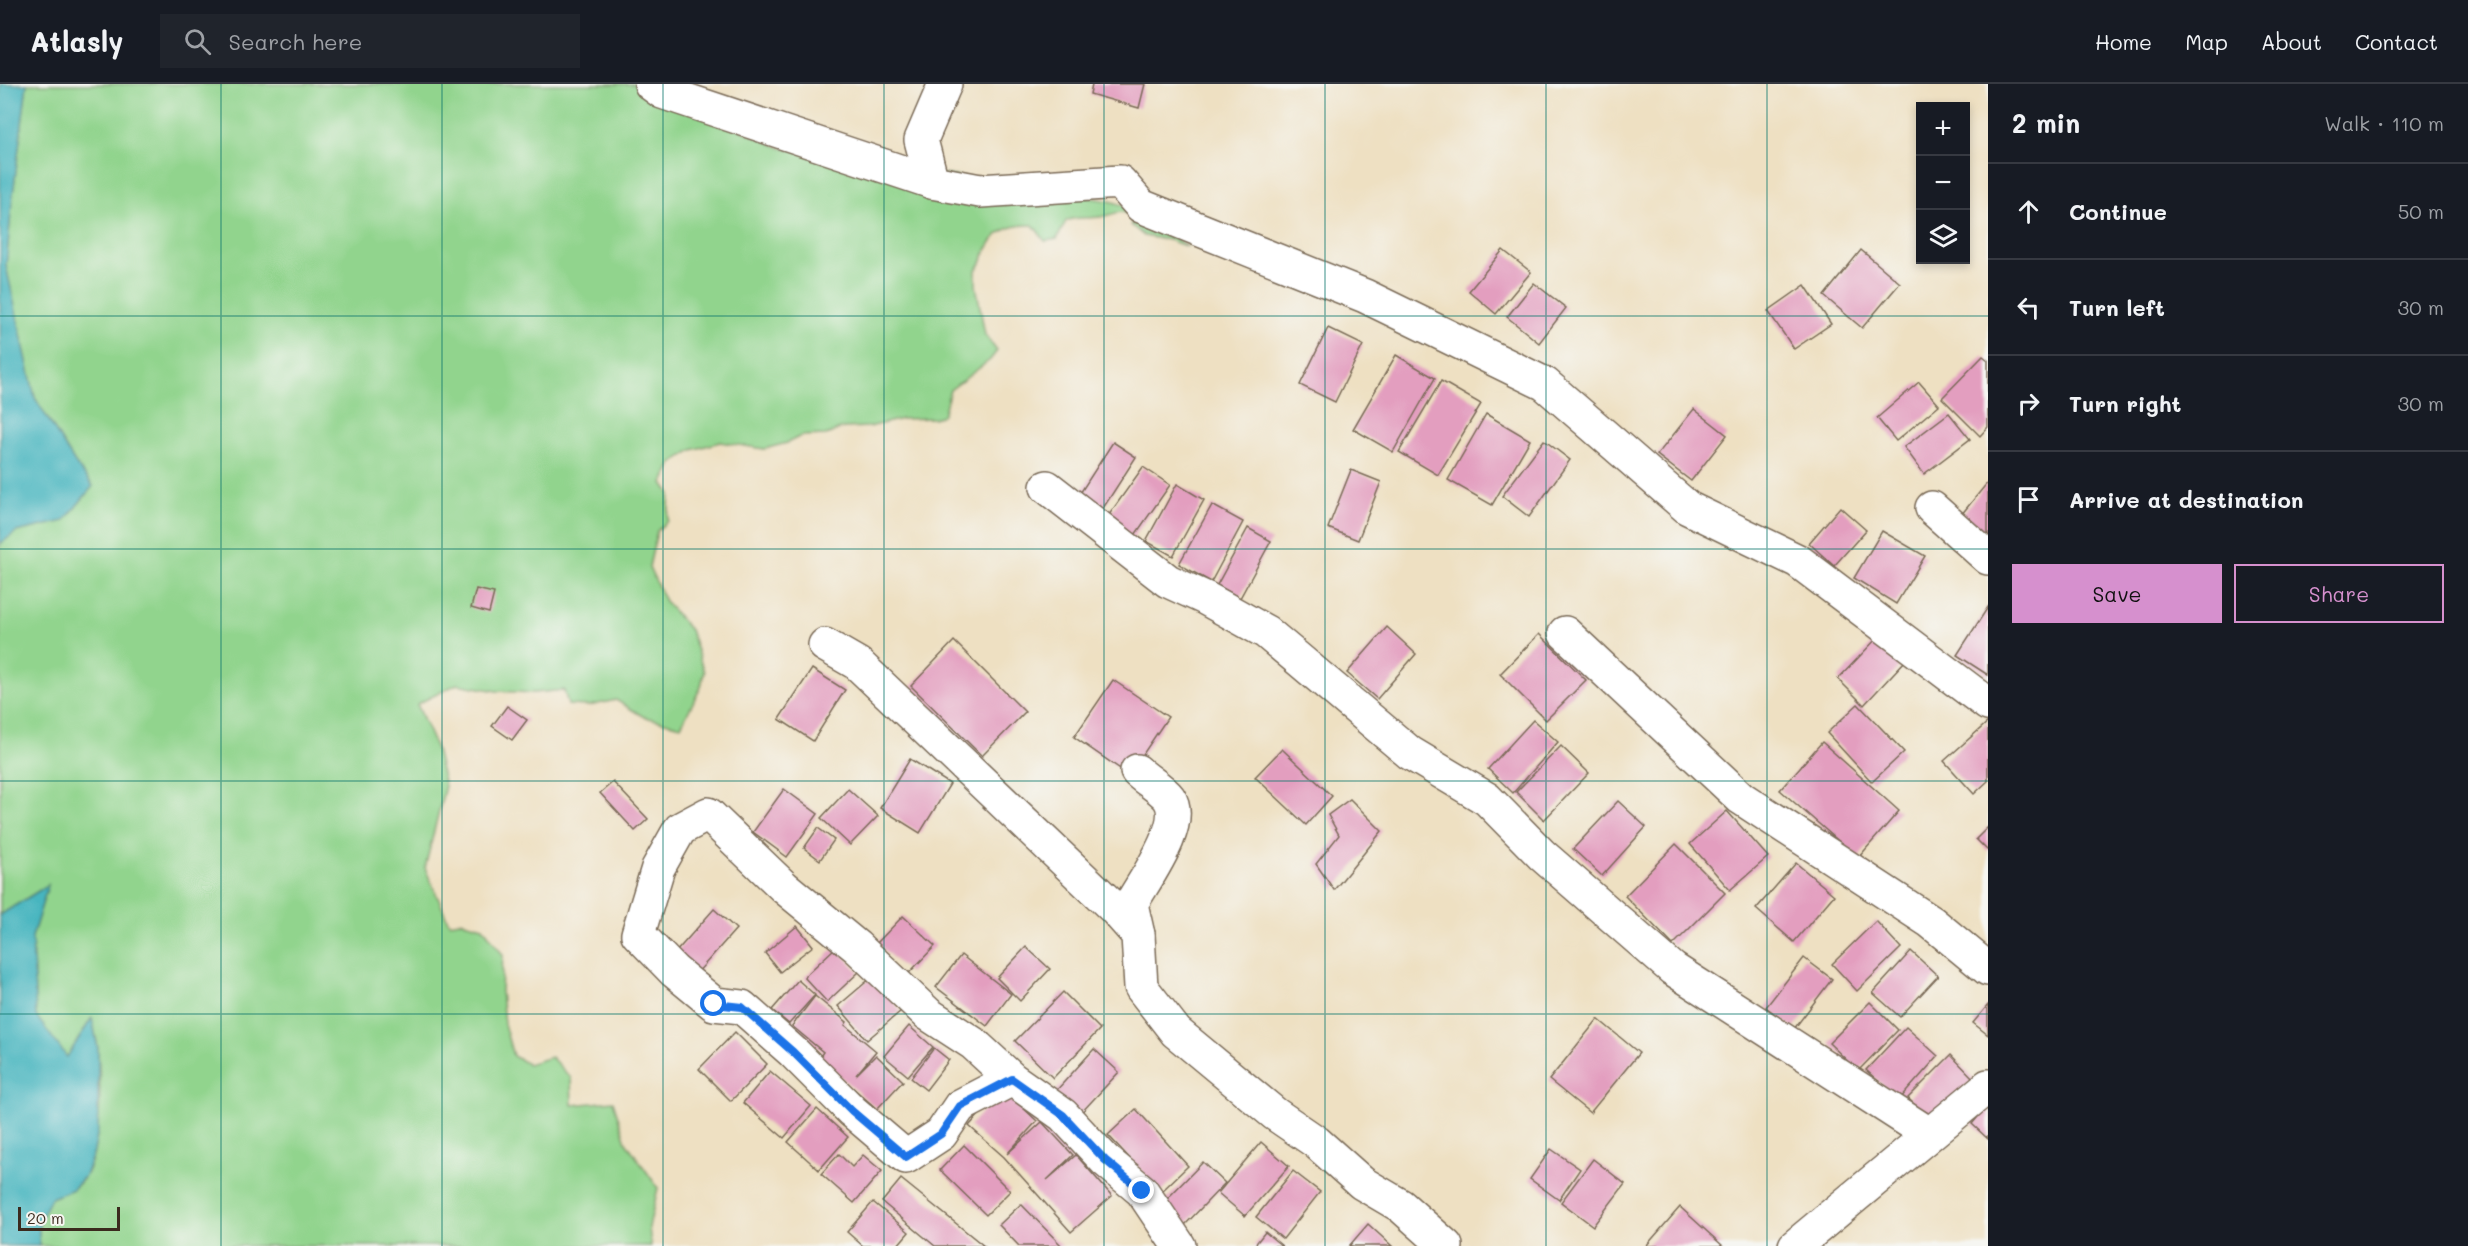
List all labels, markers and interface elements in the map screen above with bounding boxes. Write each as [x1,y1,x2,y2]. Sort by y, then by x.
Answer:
search box [160,14,580,68]
text: Atlasly [30,23,124,59]
icon: search [181,25,214,58]
text: Search here [229,27,362,56]
text: Home [2095,28,2152,55]
text: Map [2185,28,2228,55]
text: About [2261,28,2322,55]
text: Contact [2355,28,2438,55]
map controls [1916,102,1970,264]
button: + [1916,102,1970,156]
text: 2 min [2012,106,2080,140]
text: Walk · 110 m [2324,110,2444,136]
button: − [1916,156,1970,210]
icon: ahead [2012,195,2045,228]
text: Continue [2069,197,2167,226]
text: 50 m [2398,198,2444,224]
button: layers [1916,210,1970,264]
icon: left [2012,291,2045,324]
text: Turn left [2069,293,2165,322]
text: 30 m [2398,294,2444,320]
icon: right [2012,387,2045,420]
text: Turn right [2069,389,2181,418]
text: 30 m [2398,390,2444,416]
icon: arrive [2012,483,2045,516]
text: Arrive at destination [2069,485,2304,514]
button: Save [2012,564,2222,623]
button: Share [2234,564,2444,623]
route start [700,990,726,1016]
route end [1128,1177,1154,1203]
scale bar [18,1204,120,1232]
text: 20 m [27,1207,64,1228]

